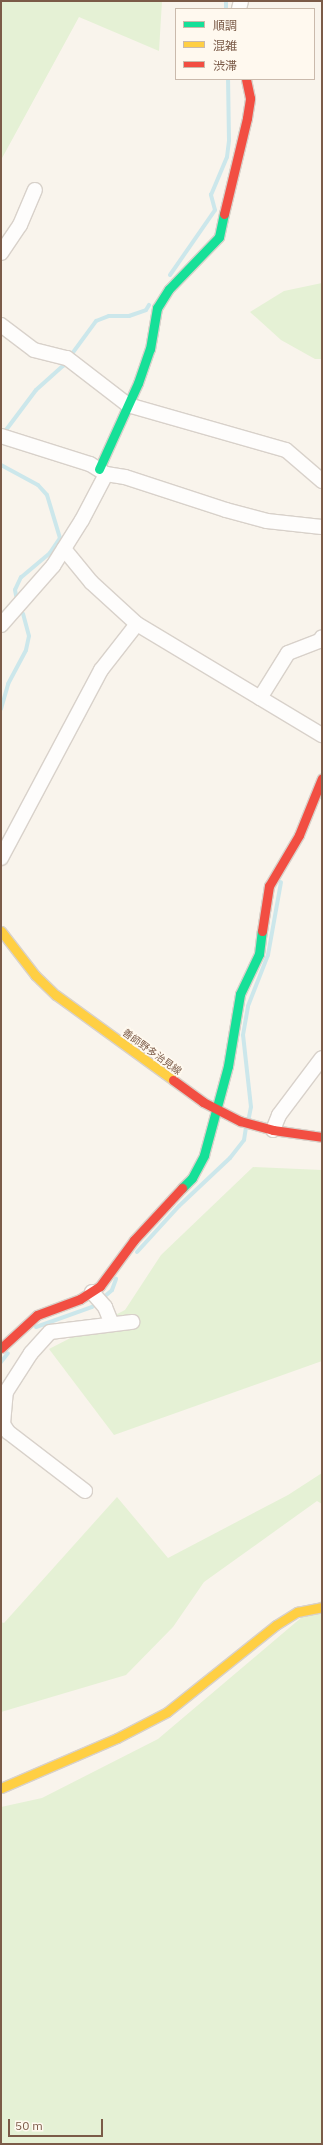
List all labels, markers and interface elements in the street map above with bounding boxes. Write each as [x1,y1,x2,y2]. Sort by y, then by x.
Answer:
legend [175,8,315,80]
text: 順調 [213,18,237,33]
text: 混雑 [213,38,237,53]
text: 渋滞 [213,58,237,73]
street label: 善師野多治見線 [120,1027,184,1077]
scale bar [10,2111,105,2137]
text: 50 m [15,2118,43,2133]

